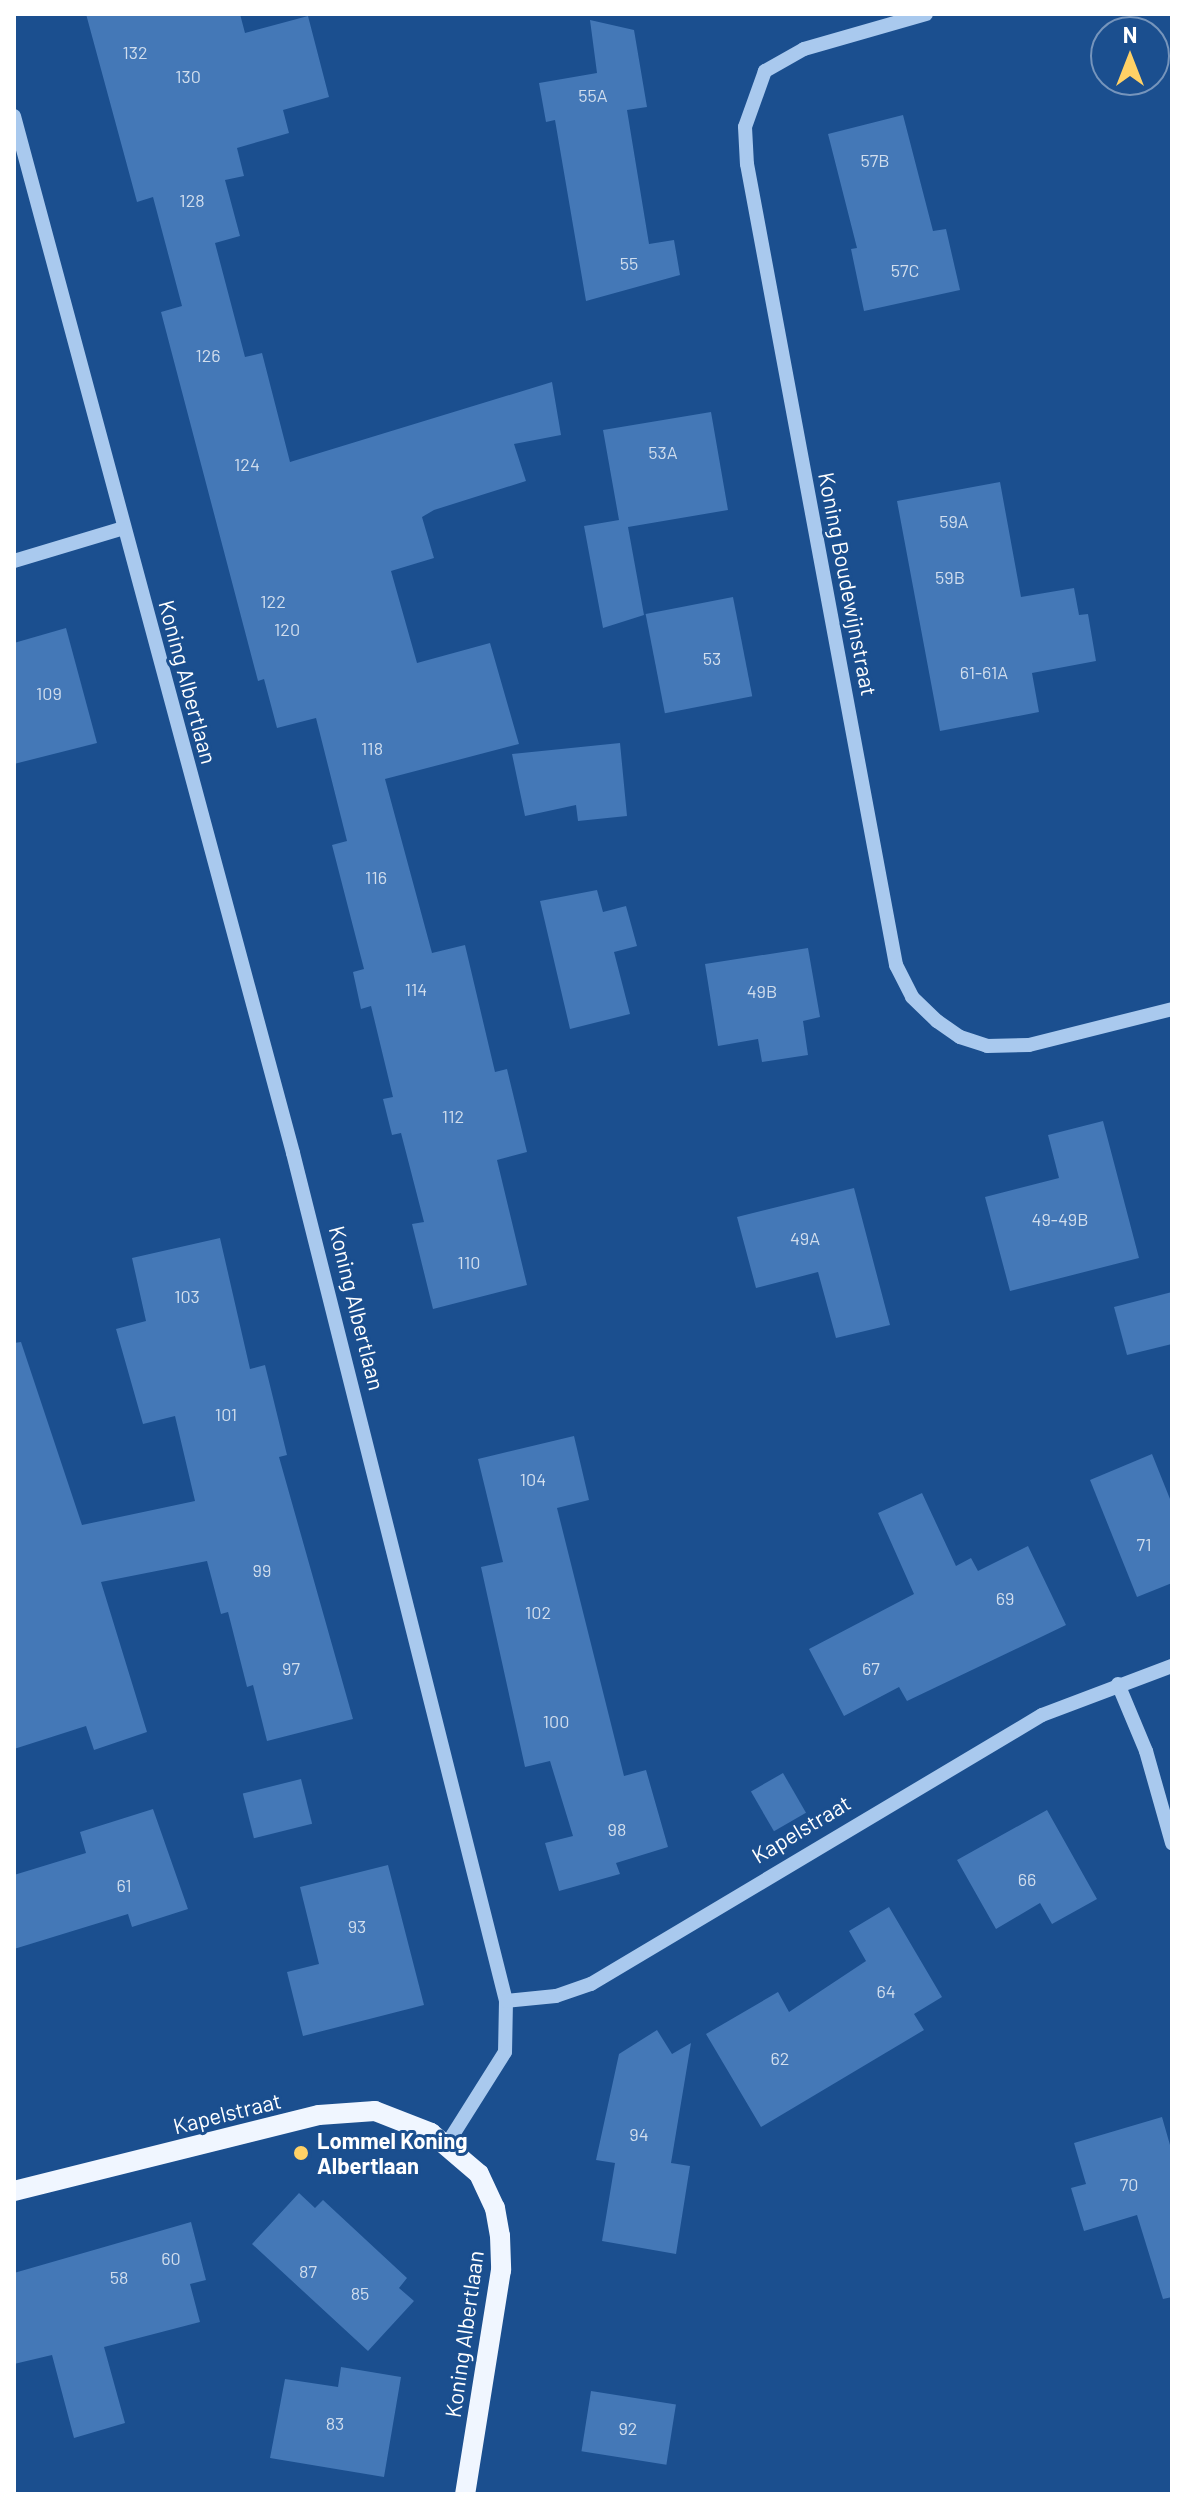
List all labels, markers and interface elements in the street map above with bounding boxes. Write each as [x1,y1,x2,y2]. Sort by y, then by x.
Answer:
north arrow [1090,16,1170,96]
text: N [1123,21,1137,47]
house number: 132 [122,41,148,63]
house number: 130 [175,65,201,87]
house number: 55A [578,84,608,106]
house number: 57B [860,149,890,171]
house number: 128 [179,189,205,211]
house number: 55 [620,252,638,274]
house number: 57C [891,259,919,281]
house number: 126 [195,344,221,366]
house number: 53A [648,441,678,463]
house number: 124 [234,453,260,475]
street label: Koning Boudewijnstraat [813,470,883,698]
house number: 59A [939,510,969,532]
house number: 59B [935,566,965,588]
house number: 122 [260,590,286,612]
street label: Koning Albertlaan [153,597,223,767]
house number: 120 [274,618,300,640]
house number: 53 [703,647,721,669]
house number: 61-61A [960,661,1008,683]
house number: 109 [36,682,62,704]
house number: 118 [361,737,383,759]
house number: 116 [365,866,387,888]
house number: 114 [405,978,427,1000]
house number: 49B [747,980,777,1002]
house number: 112 [442,1105,464,1127]
house number: 49-49B [1032,1208,1088,1230]
street label: Koning Albertlaan [324,1223,390,1393]
house number: 49A [790,1227,820,1249]
house number: 110 [458,1251,480,1273]
house number: 103 [174,1285,200,1307]
house number: 101 [215,1403,237,1425]
house number: 104 [520,1468,546,1490]
house number: 71 [1137,1533,1151,1555]
house number: 99 [253,1559,271,1581]
house number: 69 [996,1587,1014,1609]
house number: 102 [525,1601,551,1623]
house number: 97 [282,1657,300,1679]
house number: 67 [862,1657,880,1679]
house number: 100 [543,1710,569,1732]
street label: Kapelstraat [747,1789,855,1869]
house number: 98 [608,1818,626,1840]
house number: 66 [1018,1868,1036,1890]
house number: 61 [116,1874,132,1896]
house number: 93 [348,1915,366,1937]
house number: 64 [876,1980,896,2002]
house number: 62 [771,2047,789,2069]
street label: Kapelstraat [170,2087,284,2139]
house number: 94 [629,2123,649,2145]
place label: Lommel Koning Albertlaan [317,2127,467,2178]
marker: Lommel Koning Albertlaan [292,2144,310,2162]
house number: 70 [1120,2173,1138,2195]
house number: 60 [161,2247,181,2269]
street label: Koning Albertlaan [439,2249,489,2419]
house number: 87 [299,2260,317,2282]
house number: 58 [110,2266,128,2288]
house number: 85 [351,2282,369,2304]
house number: 83 [326,2412,344,2434]
house number: 92 [618,2417,638,2439]

